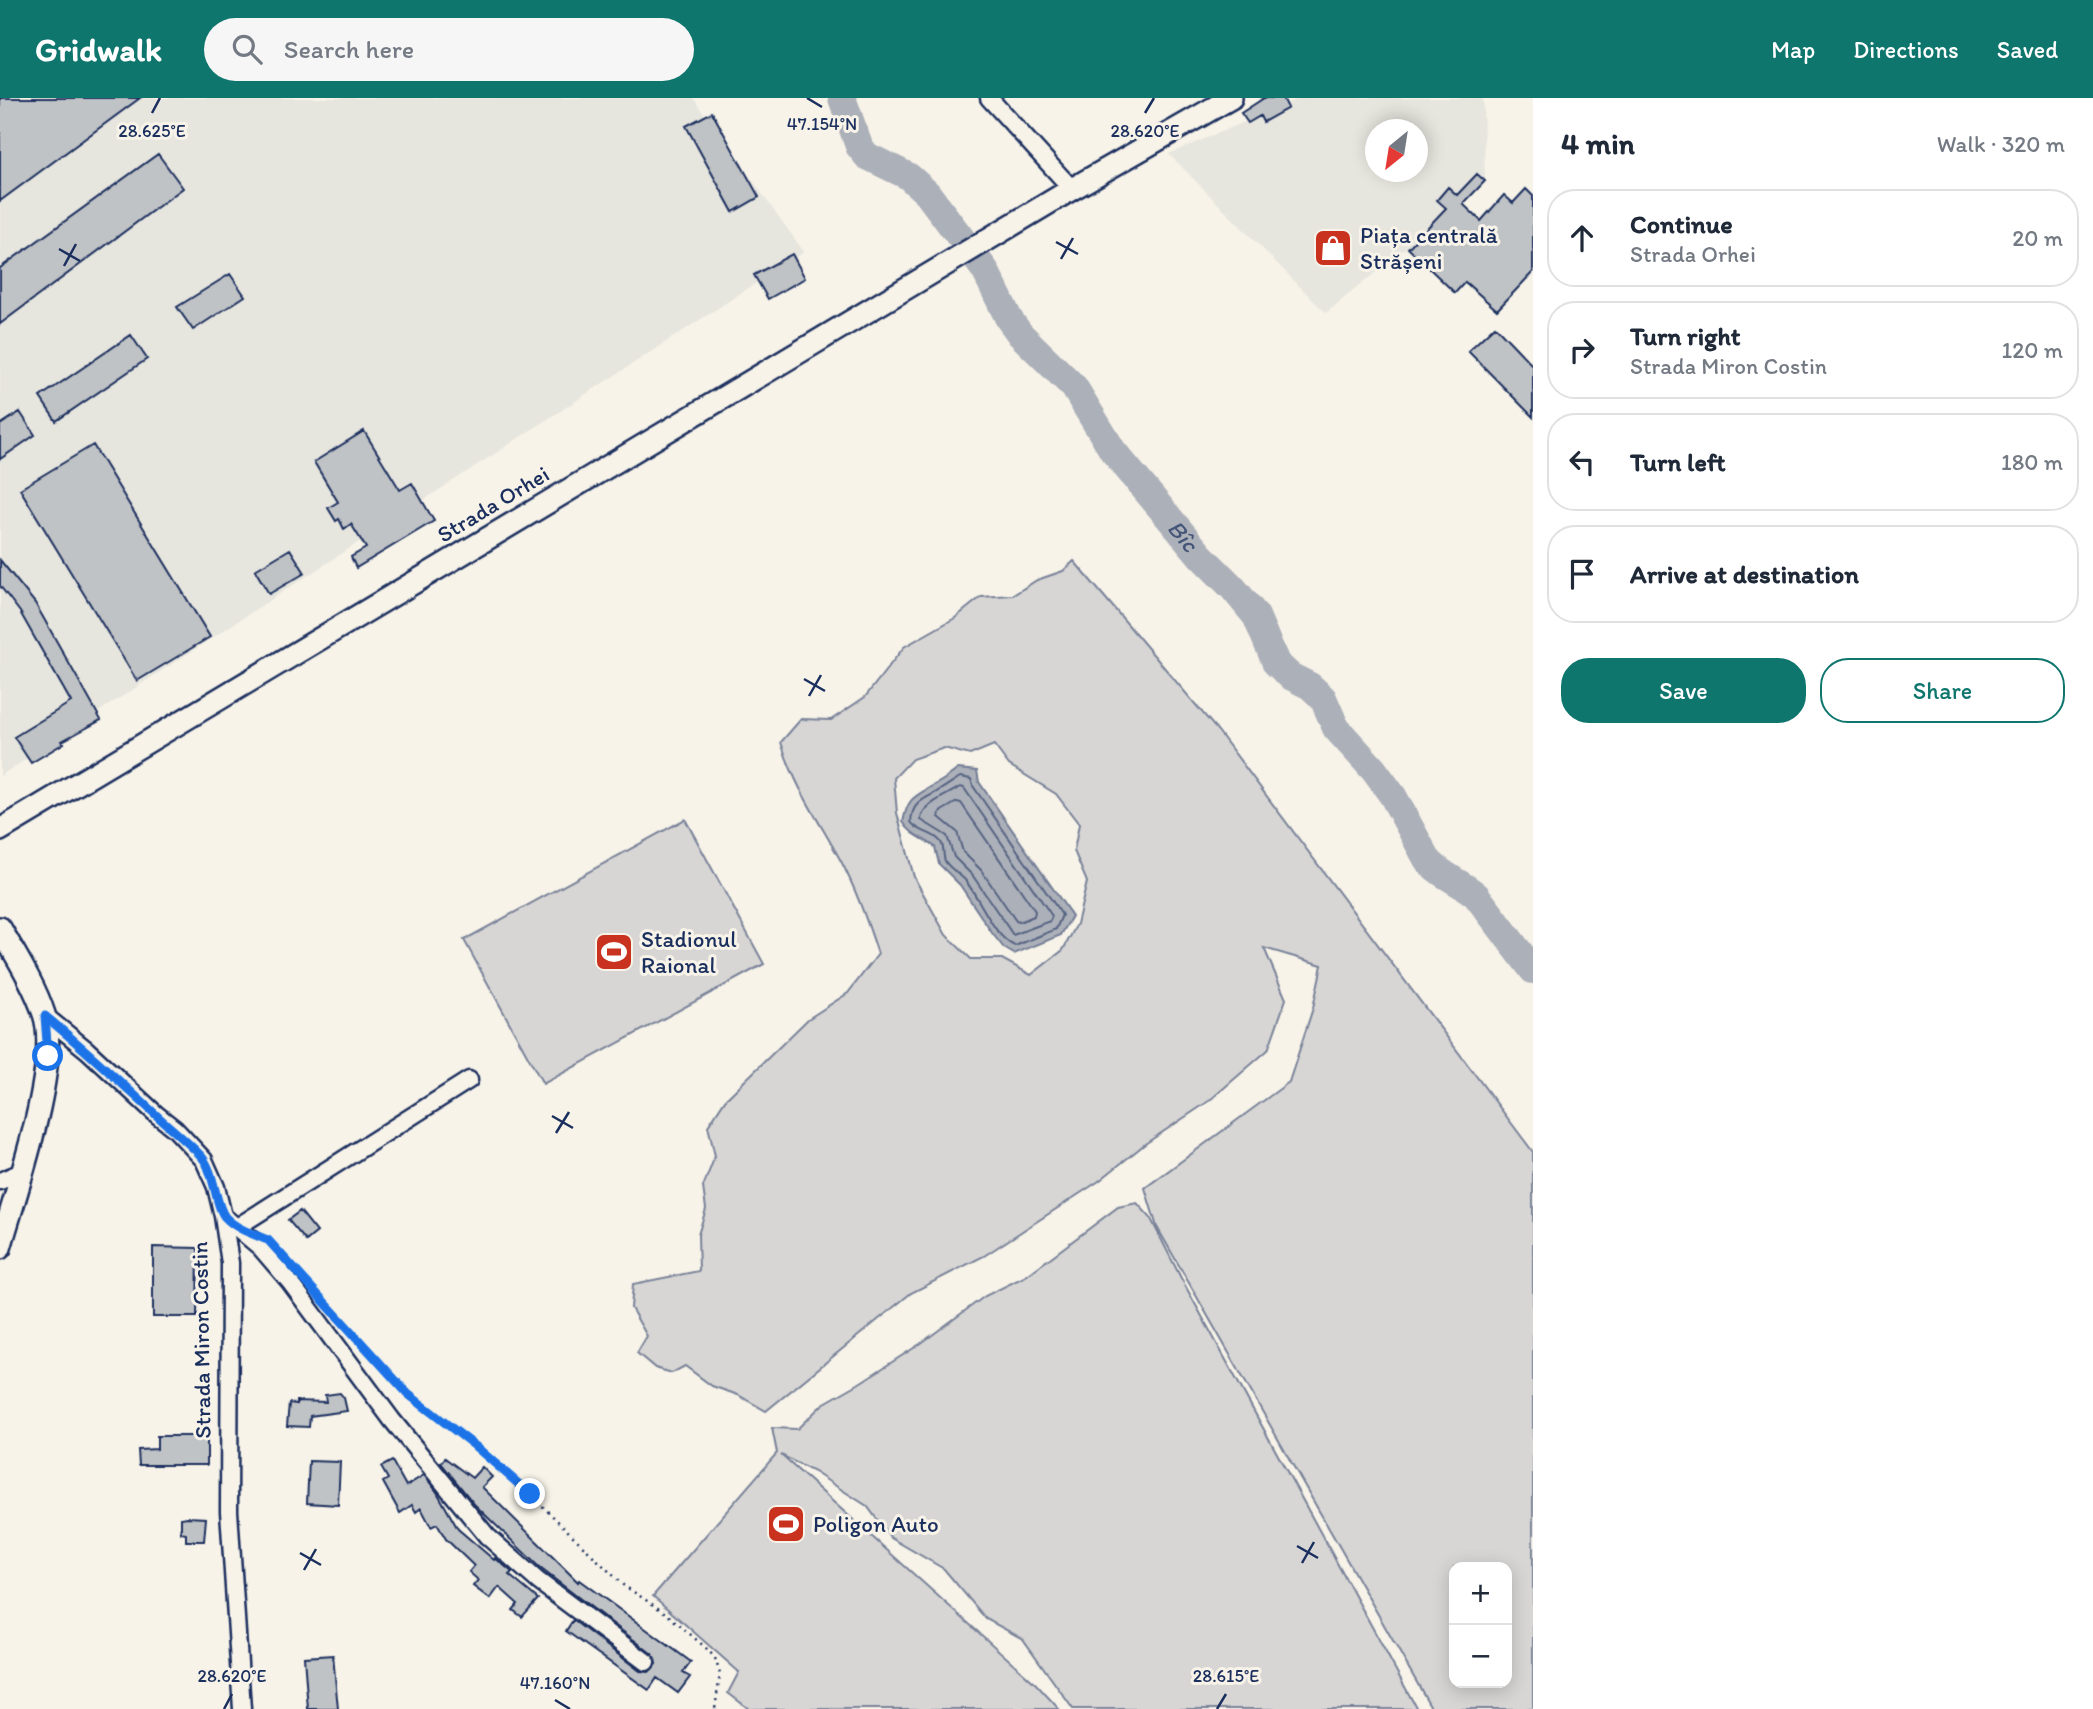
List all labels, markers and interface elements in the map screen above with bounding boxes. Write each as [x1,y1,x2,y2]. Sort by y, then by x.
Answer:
search box [204,18,694,81]
text: Gridwalk [35,30,162,69]
icon: search [228,30,266,68]
text: Search here [284,33,414,65]
text: Map [1771,35,1815,64]
text: Directions [1853,35,1959,64]
text: Saved [1997,35,2058,64]
text: 47.154°N [787,113,857,135]
north arrow [1365,119,1428,182]
text: 28.625°E [118,120,186,142]
text: 28.620°E [1110,120,1180,142]
text: 4 min [1561,125,1635,162]
text: Walk · 320 m [1937,130,2065,158]
text: Continue [1630,208,1733,240]
icon: ahead [1563,219,1601,257]
place label: Piața centrală Strășeni [1360,221,1498,275]
text: 20 m [2012,224,2063,252]
shop icon: Piața centrală Strășeni [1312,227,1354,269]
text: Strada Orhei [1630,240,1756,268]
text: Turn right [1630,320,1741,352]
icon: right [1563,331,1601,369]
text: 120 m [2002,336,2063,364]
text: Strada Miron Costin [1630,352,1827,380]
icon: left [1563,443,1601,481]
text: Turn left [1630,446,1726,478]
text: 180 m [2001,448,2063,476]
street label: Strada Orhei [432,460,554,548]
water label: Bîc [1162,513,1206,558]
icon: arrive [1563,555,1601,593]
text: Arrive at destination [1630,558,1859,590]
button: Save [1561,658,1806,723]
button: Share [1820,658,2065,723]
place label: Stadionul Raional [641,925,737,979]
sports icon: Stadionul Raional [593,931,635,973]
route start [32,1040,63,1071]
street label: Strada Miron Costin [185,1241,217,1439]
route end [514,1478,545,1509]
sports icon: Poligon Auto [765,1503,807,1545]
place label: Poligon Auto [813,1510,939,1538]
map controls [1449,1562,1512,1688]
button: + [1449,1562,1512,1625]
button: − [1449,1625,1512,1688]
text: 28.620°E [197,1665,267,1687]
text: 28.615°E [1193,1665,1259,1687]
text: 47.160°N [520,1672,590,1694]

